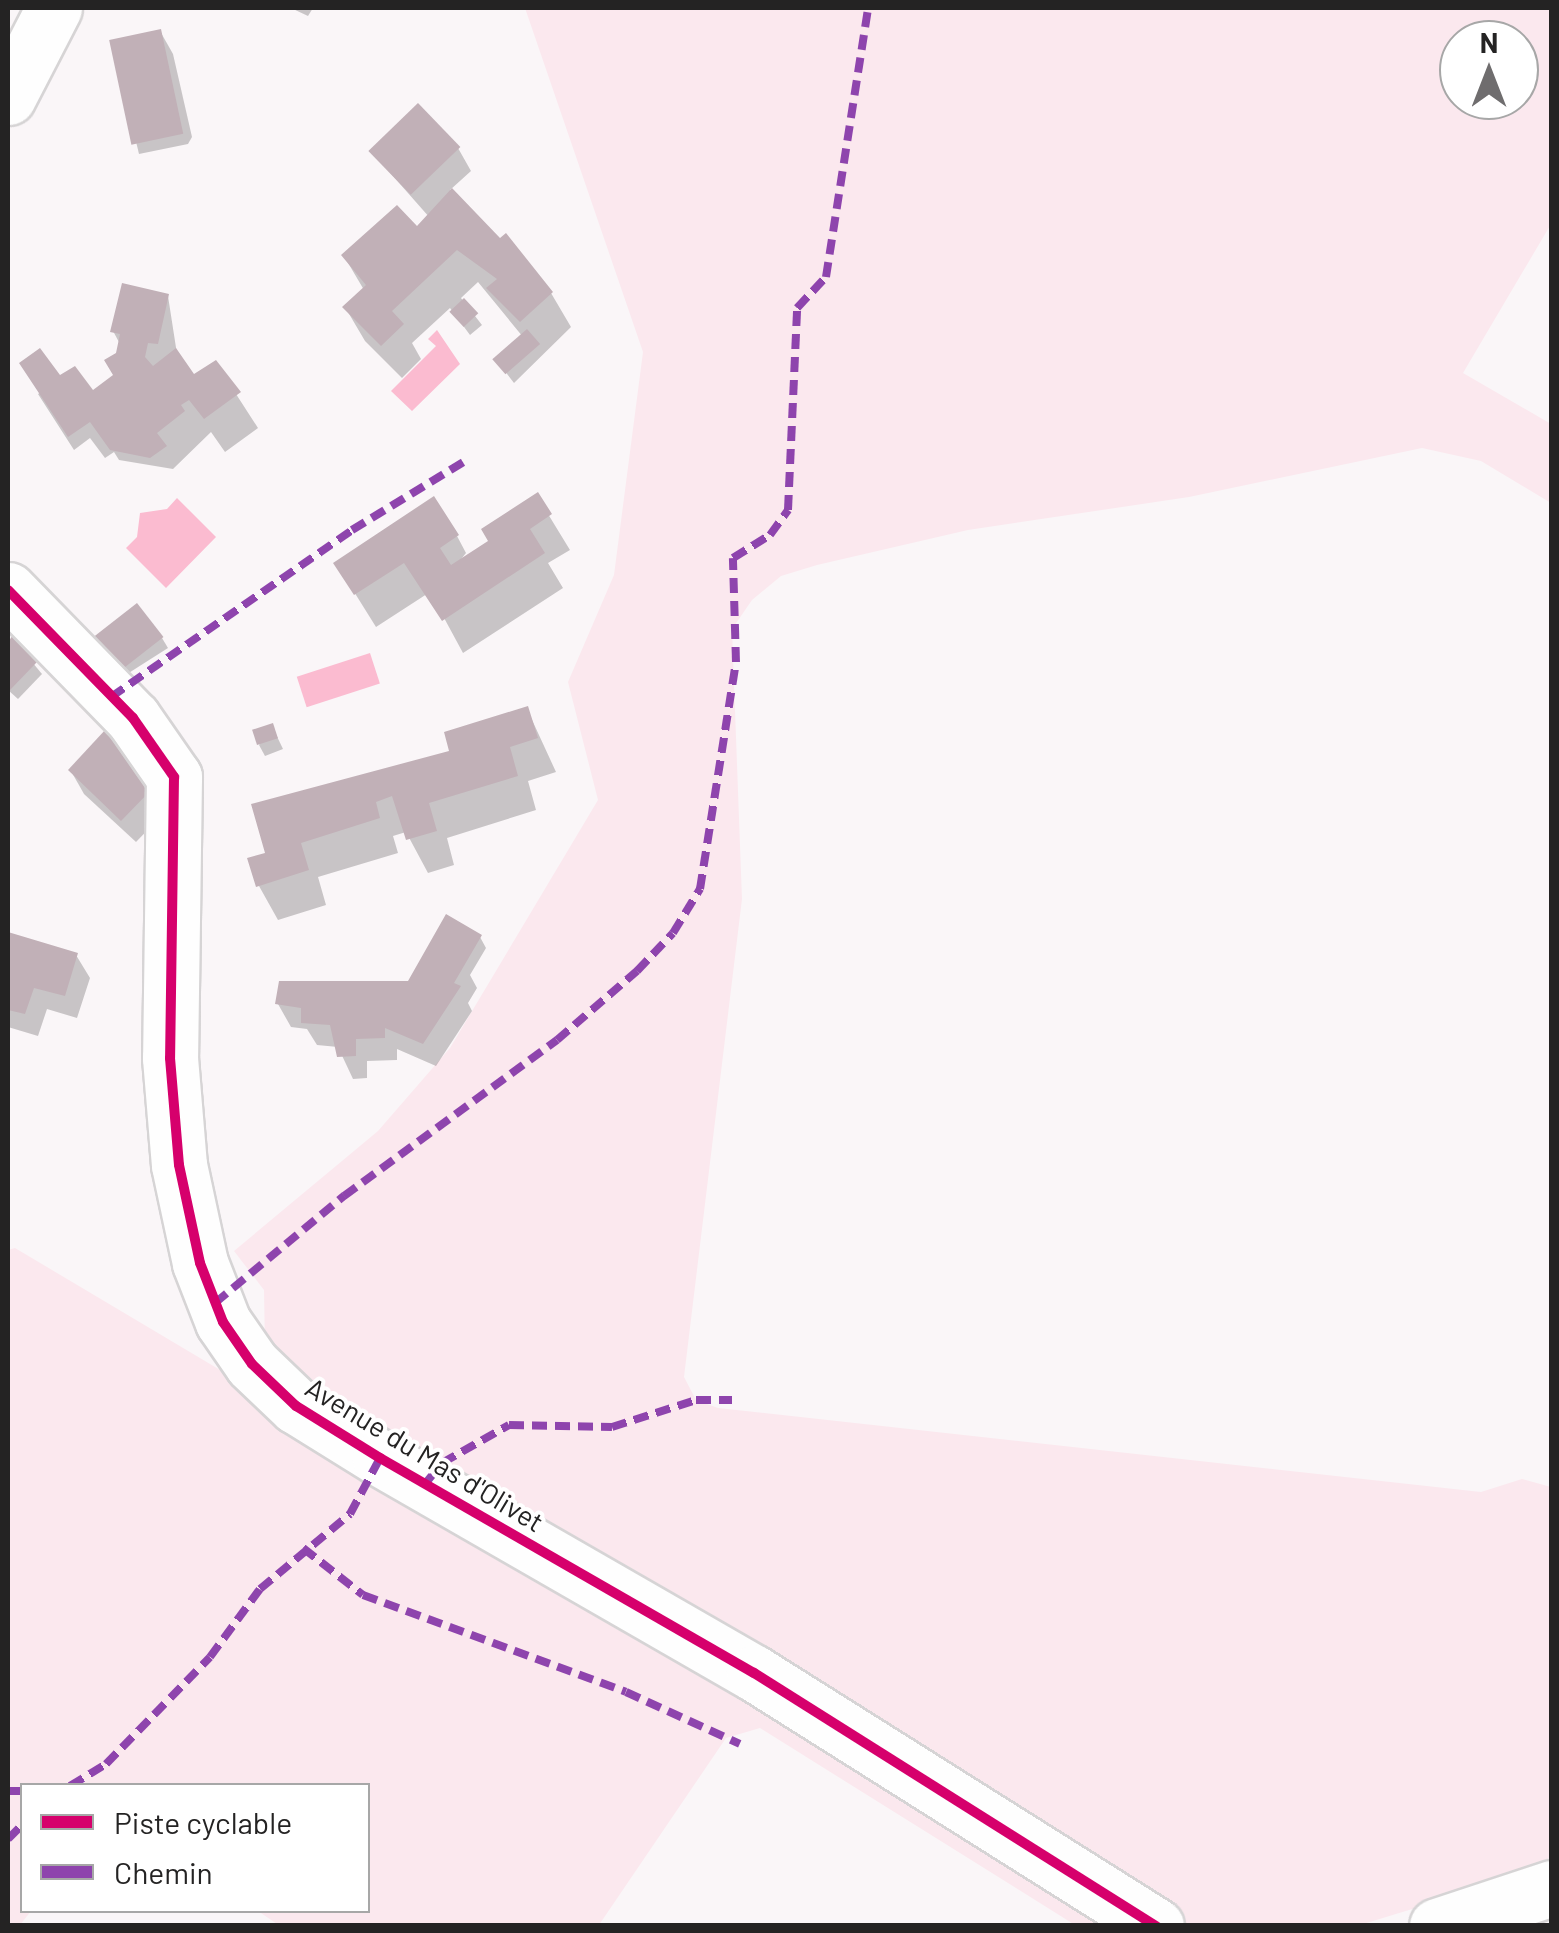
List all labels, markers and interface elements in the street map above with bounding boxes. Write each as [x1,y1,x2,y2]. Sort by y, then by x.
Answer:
north arrow [1439,20,1539,120]
text: N [1480,25,1498,59]
street label: Avenue du Mas d'Olivet [300,1370,550,1538]
legend [20,1783,370,1913]
text: Piste cyclable [114,1804,292,1840]
text: Chemin [114,1854,213,1890]

